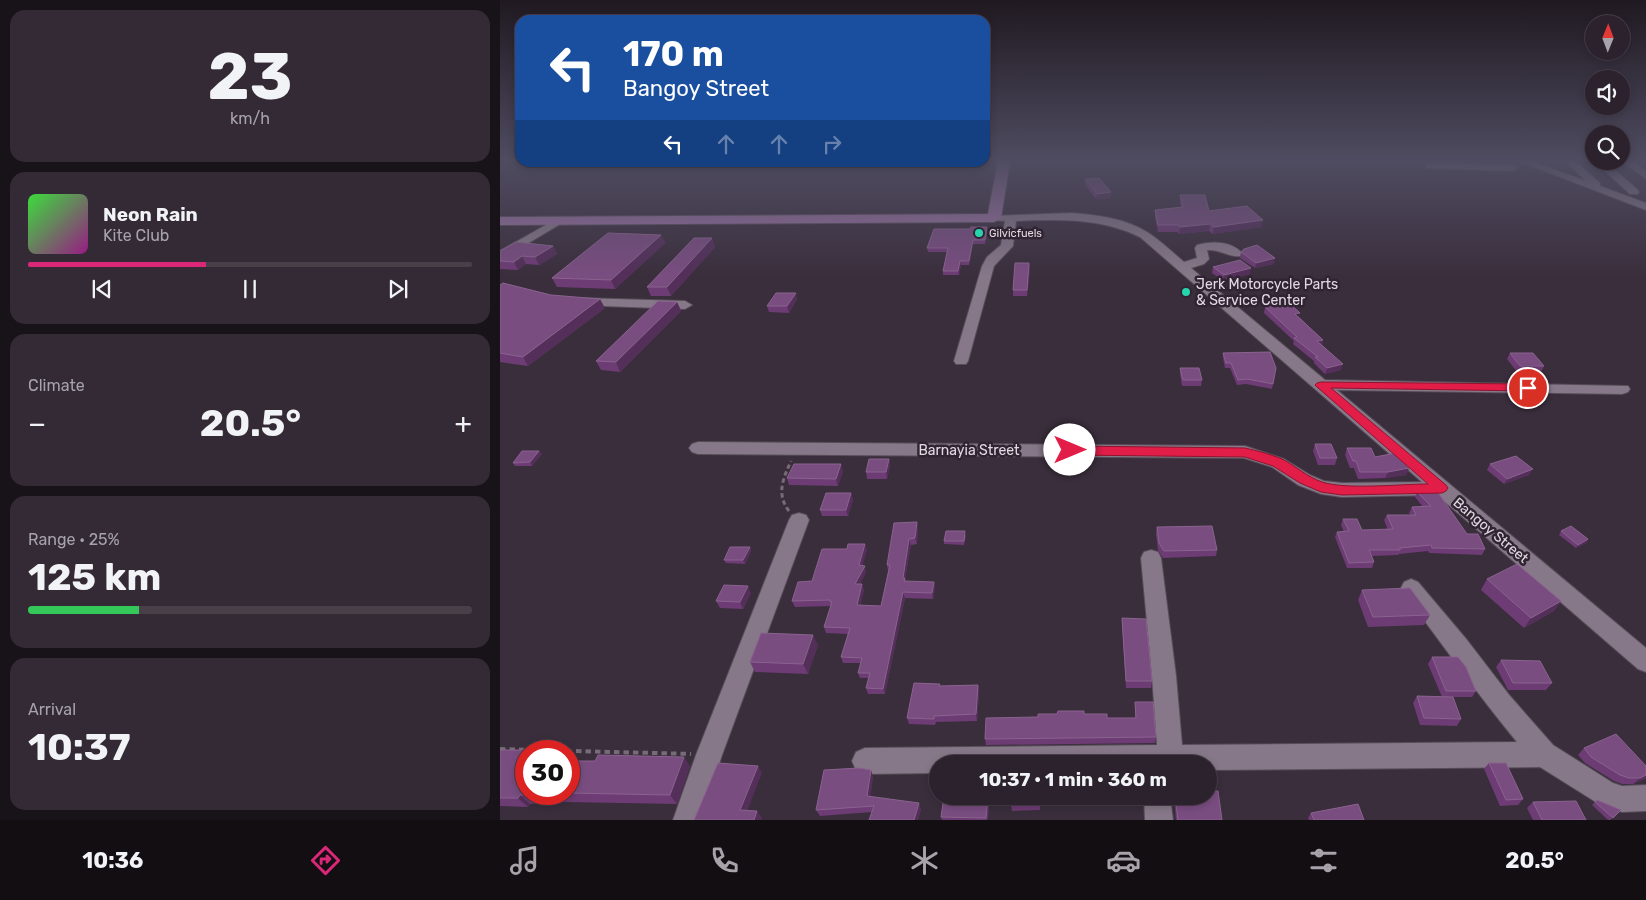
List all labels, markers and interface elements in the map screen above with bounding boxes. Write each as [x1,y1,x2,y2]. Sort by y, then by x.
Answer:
north arrow [1585,15,1630,60]
map controls [1585,15,1630,170]
text: 170 m [623,33,724,75]
icon: left [540,35,605,100]
text: 23 [207,38,293,115]
button: sound [1585,70,1630,115]
text: Bangoy Street [623,75,769,102]
text: km/h [230,109,270,128]
button: search [1585,125,1630,170]
icon: left [659,130,687,158]
icon: ahead [712,130,740,158]
icon: ahead [765,130,793,158]
icon: right [818,130,846,158]
text: Neon Rain [103,203,198,226]
text: Kite Club [103,226,169,245]
marker: Gilvicfuels [973,227,985,239]
place label: Gilvicfuels [989,227,1042,240]
icon: previous [88,275,116,303]
icon: pause [236,275,264,303]
icon: next [384,275,412,303]
place label: Jerk Motorcycle Parts & Service Center [1196,276,1338,309]
marker: Jerk Motorcycle Parts & Service Center [1180,286,1192,298]
pin [1507,367,1549,409]
icon: arrive [1514,374,1542,402]
text: Climate [28,376,85,395]
text: 20.5° [200,400,301,446]
text: − [28,407,46,440]
text: + [455,407,472,440]
position arrow [1043,423,1095,475]
street label: Barnayia Street [918,442,1020,459]
street label: Bangoy Street [1450,494,1532,567]
text: Range · 25% [28,530,120,549]
text: 125 km [28,554,161,600]
text: Arrival [28,700,76,719]
text: 10:37 [28,724,131,770]
speed limit sign: 30 [515,740,580,805]
text: 10:37 · 1 min · 360 m [979,768,1167,791]
icon: directions [308,843,343,878]
icon: music [507,843,542,878]
icon: phone [707,843,742,878]
icon: climate [907,843,942,878]
icon: car [1106,843,1141,878]
icon: filters [1306,843,1341,878]
text: 10:36 [82,847,143,874]
text: 20.5° [1505,847,1564,874]

